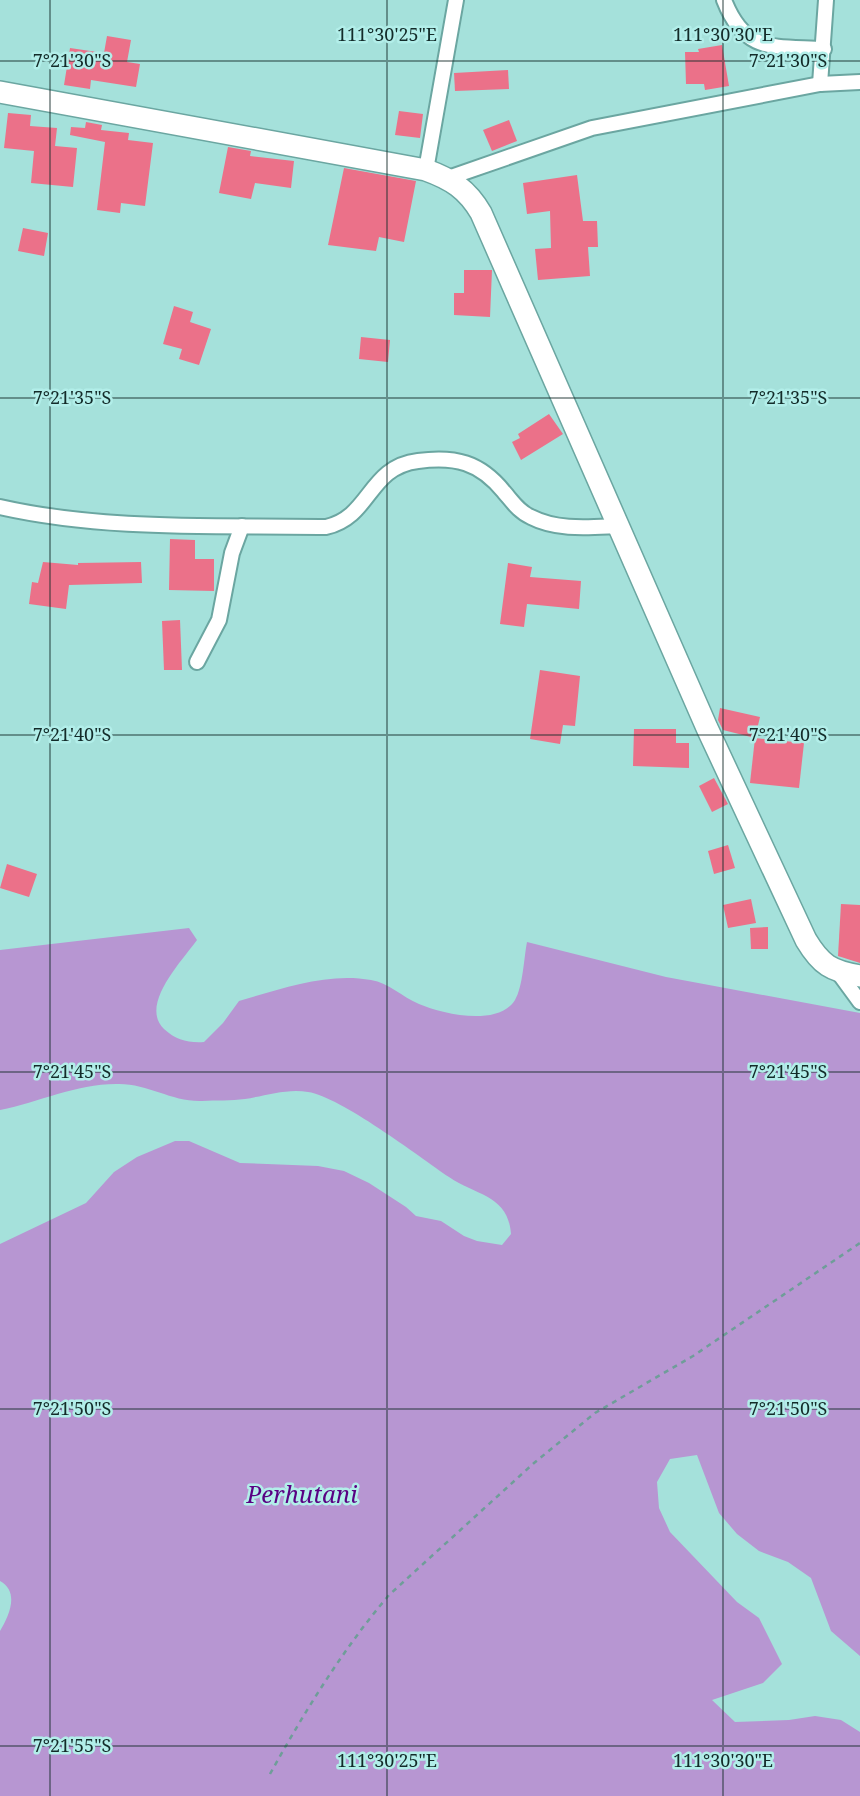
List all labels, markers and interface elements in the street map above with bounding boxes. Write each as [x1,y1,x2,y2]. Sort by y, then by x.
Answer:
text: 111°30'25"E [337,22,437,46]
text: 111°30'30"E [673,22,773,46]
text: 7°21'30"S [33,48,111,72]
text: 7°21'30"S [749,48,827,72]
text: 7°21'35"S [33,385,111,409]
text: 7°21'35"S [749,385,827,409]
text: 7°21'40"S [33,722,111,746]
text: 7°21'40"S [749,722,827,746]
text: 7°21'45"S [33,1059,111,1083]
text: 7°21'45"S [749,1059,827,1083]
text: 7°21'50"S [33,1396,111,1420]
text: 7°21'50"S [749,1396,827,1420]
park label: Perhutani [245,1477,358,1510]
text: 7°21'55"S [33,1733,111,1757]
text: 111°30'25"E [337,1748,437,1772]
text: 111°30'30"E [673,1748,773,1772]

